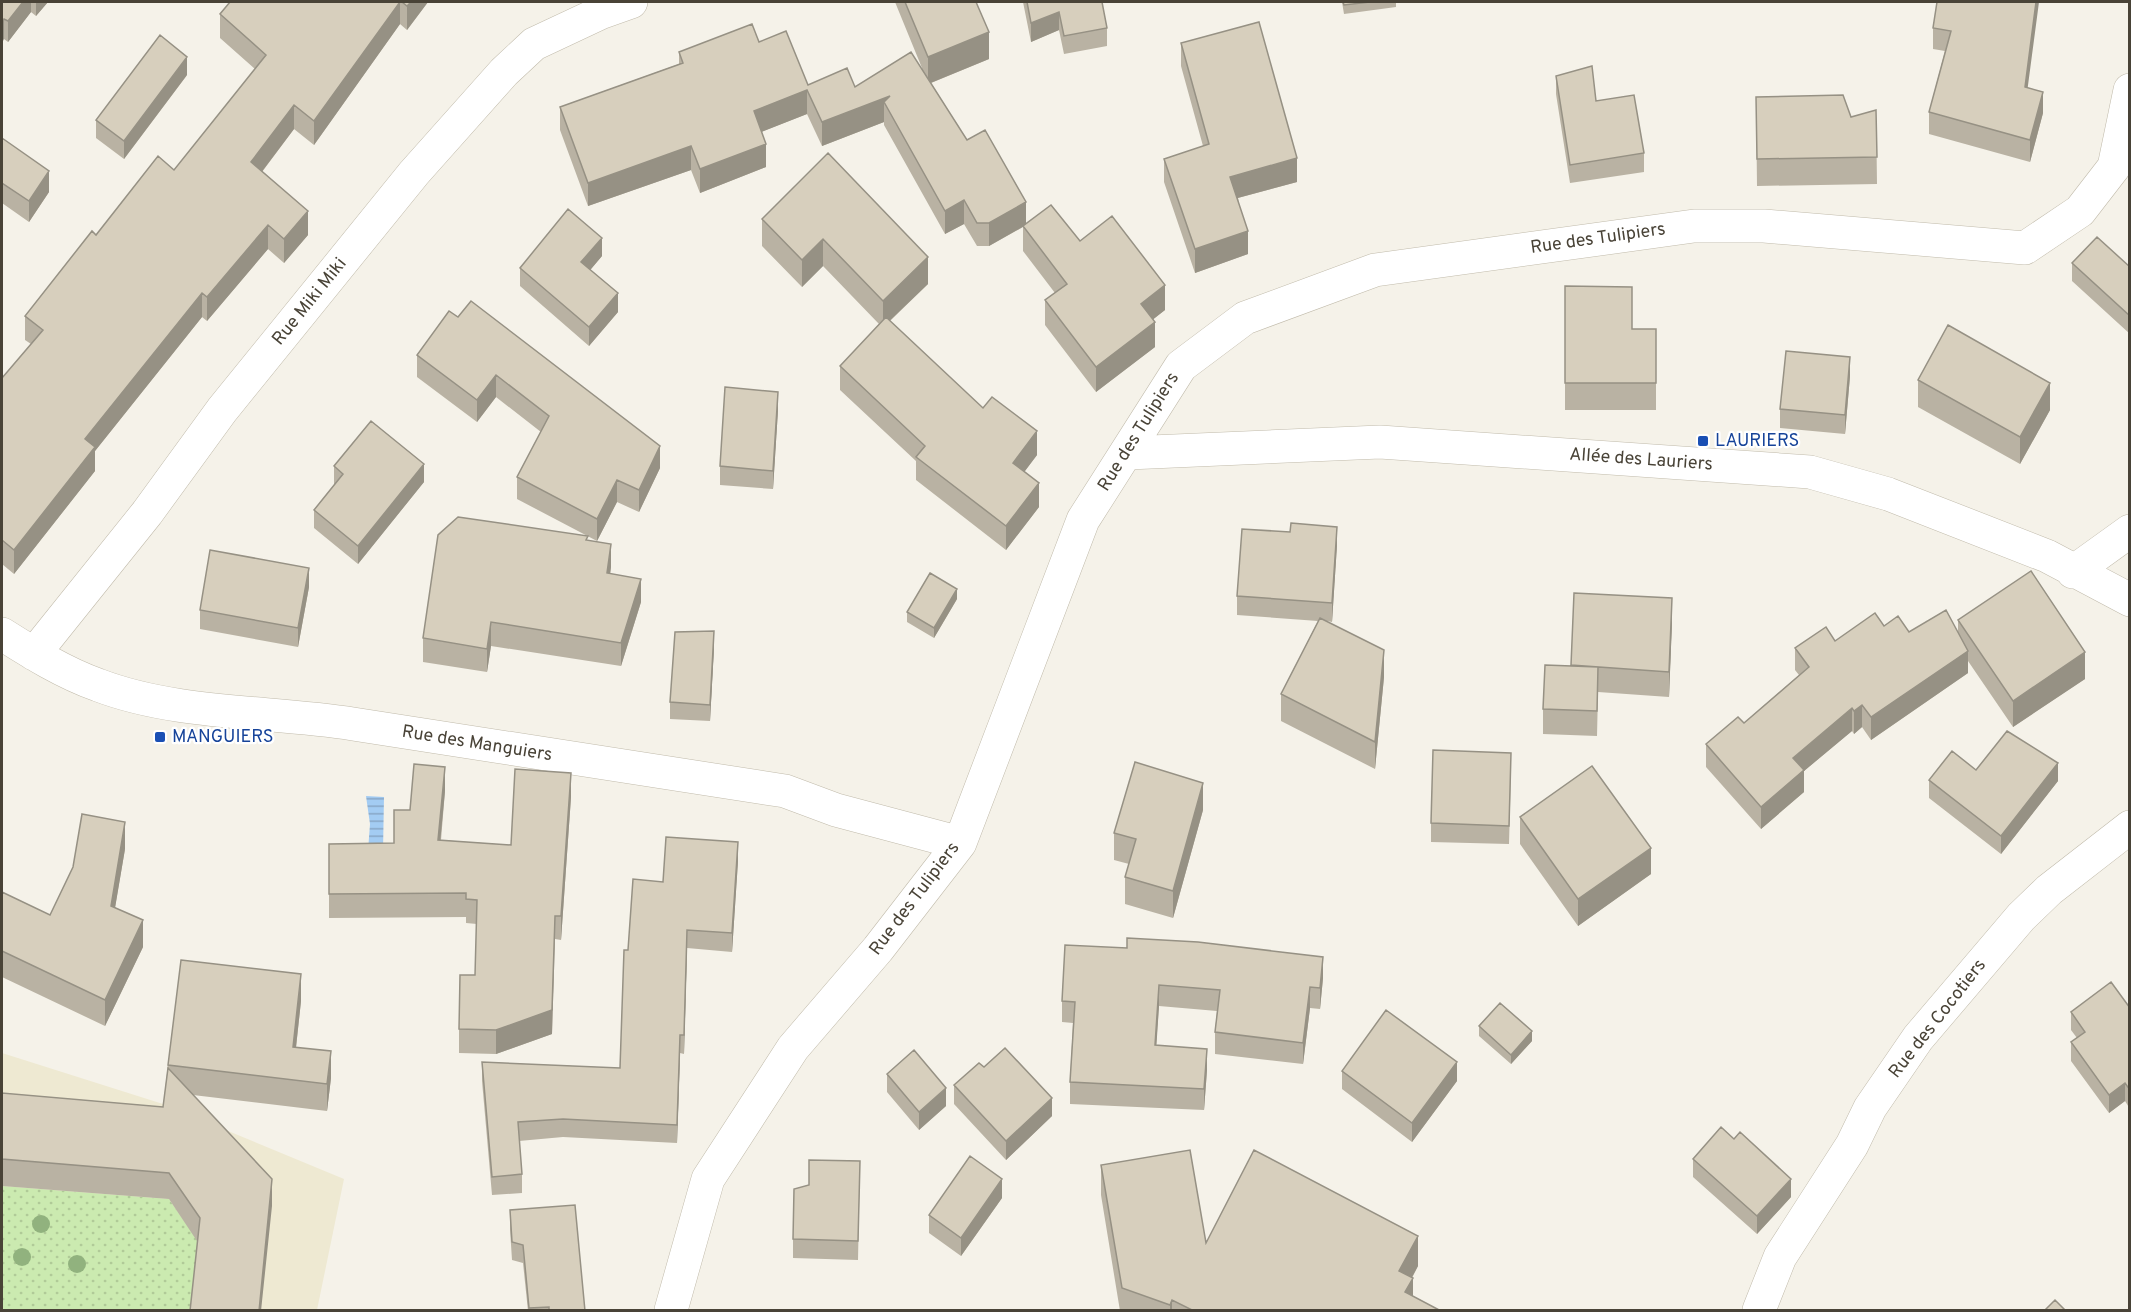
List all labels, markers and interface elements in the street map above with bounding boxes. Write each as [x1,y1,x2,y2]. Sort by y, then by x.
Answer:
street label: Rue des Tulipiers [1529,218,1667,260]
street label: Rue Miki Miki [268,253,352,351]
street label: Rue des Tulipiers [1093,368,1185,496]
place label: LAURIERS [1715,430,1799,453]
marker: LAURIERS [1696,434,1710,448]
street label: Allée des Lauriers [1568,444,1714,476]
street label: Rue des Manguiers [400,721,554,767]
place label: MANGUIERS [172,726,274,749]
marker: MANGUIERS [153,730,167,744]
street label: Rue des Tulipiers [865,838,965,960]
street label: Rue des Cocotiers [1884,955,1992,1083]

